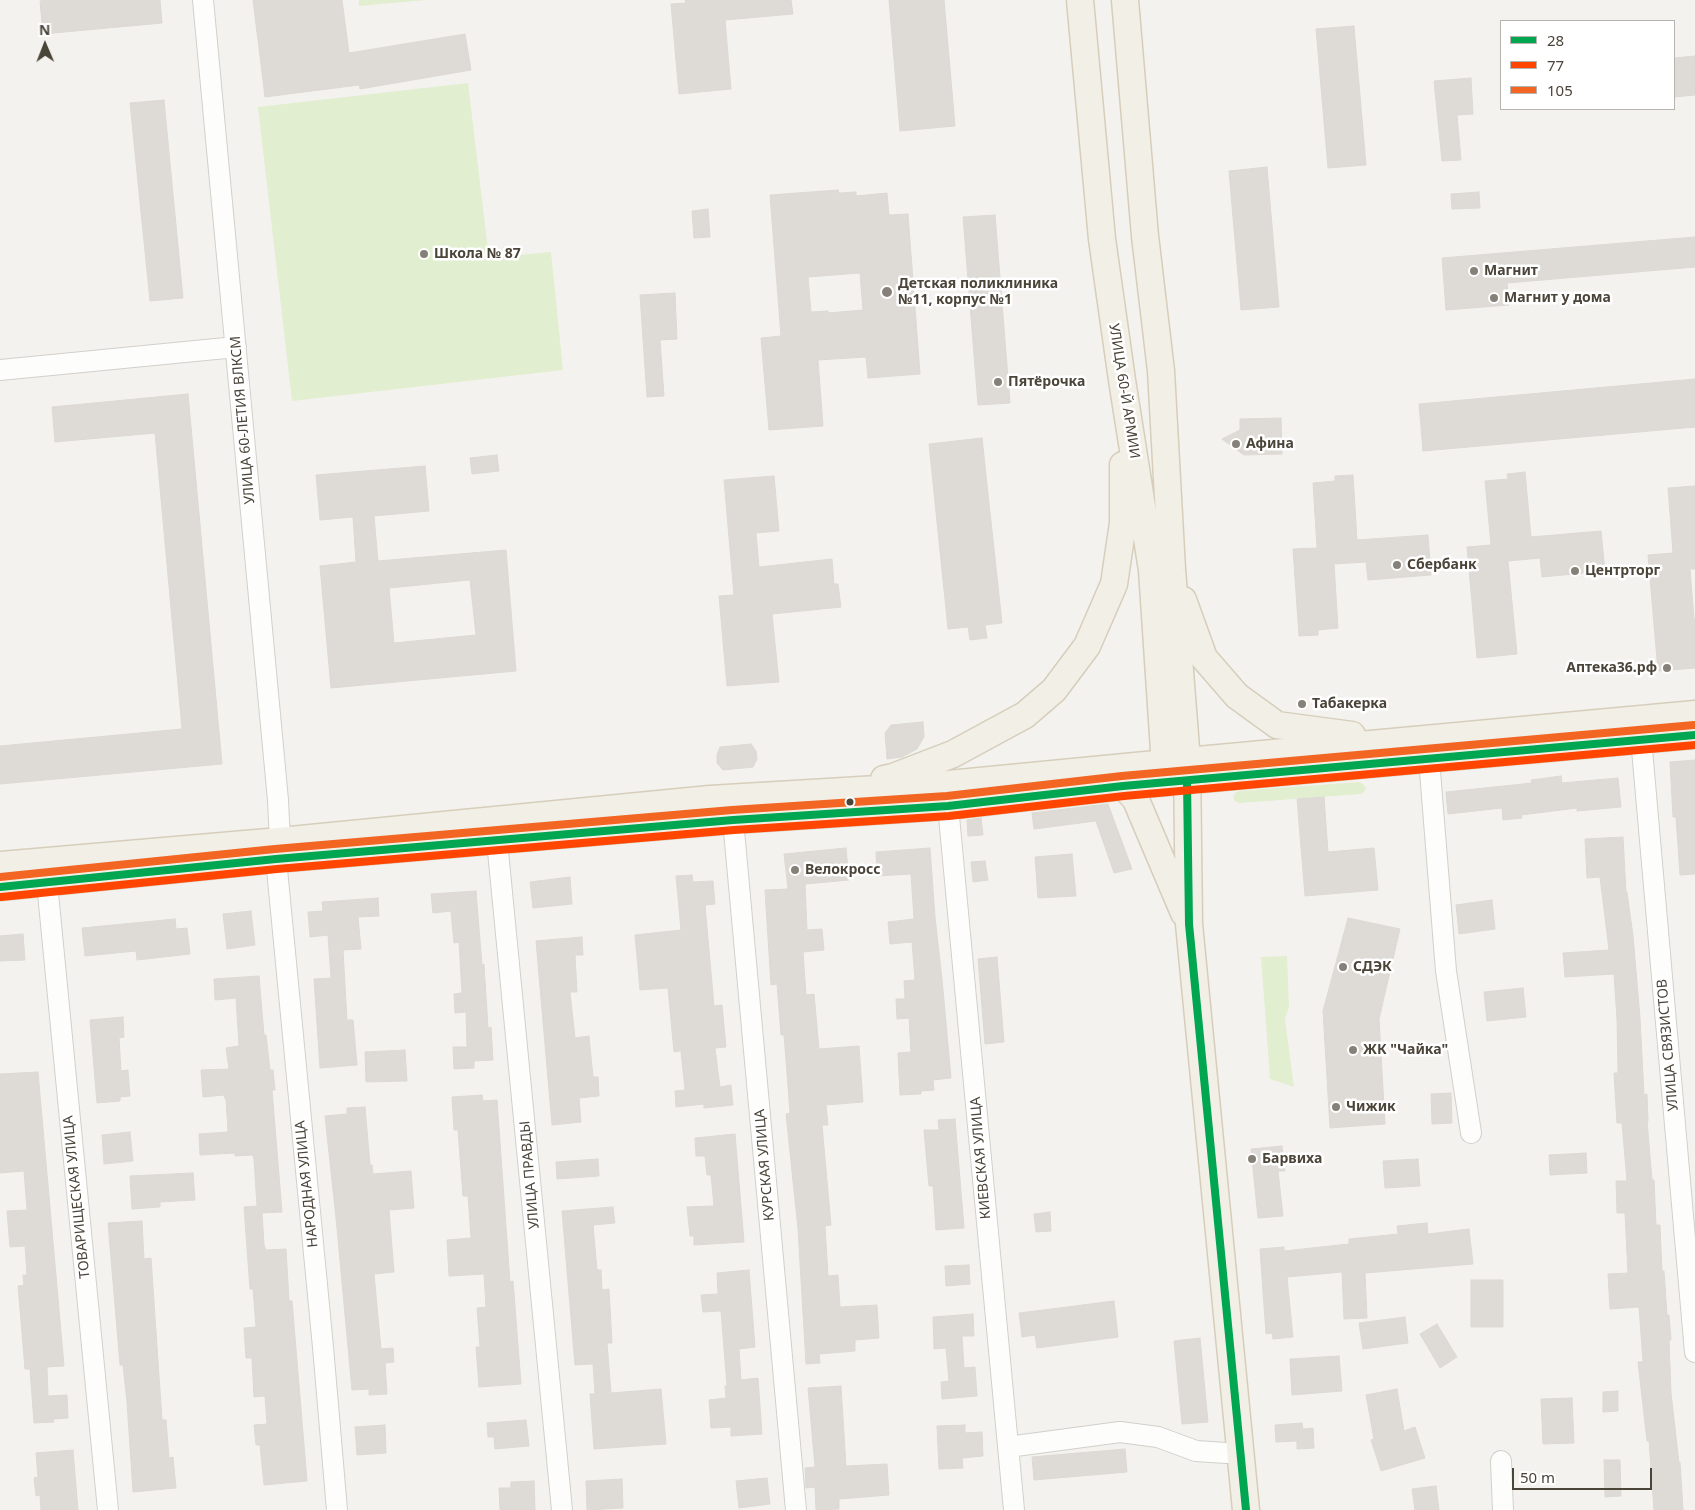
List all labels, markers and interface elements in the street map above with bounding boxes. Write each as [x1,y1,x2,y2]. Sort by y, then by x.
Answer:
north arrow [20,20,70,70]
text: N [39,20,51,39]
legend [1500,20,1675,110]
text: 28 [1547,30,1564,50]
text: 77 [1547,55,1564,75]
text: 105 [1547,80,1573,100]
place label: Школа № 87 [434,246,521,262]
marker: Школа № 87 [418,248,430,260]
place label: Магнит [1484,263,1538,279]
marker: Магнит [1468,265,1480,277]
place label: Детская поликлиника №11, корпус №1 [898,276,1058,308]
marker: Детская поликлиника №11, корпус №1 [880,285,894,299]
place label: Магнит у дома [1504,290,1611,306]
marker: Магнит у дома [1488,292,1500,304]
street label: УЛИЦА 60-Й АРМИИ [1105,322,1143,460]
street label: УЛИЦА 60-ЛЕТИЯ ВЛКСМ [227,335,259,505]
place label: Пятёрочка [1008,374,1085,390]
marker: Пятёрочка [992,376,1004,388]
place label: Афина [1246,436,1294,452]
marker: Афина [1230,438,1242,450]
place label: Сбербанк [1407,557,1477,573]
marker: Сбербанк [1391,559,1403,571]
place label: Центрторг [1585,563,1660,579]
marker: Центрторг [1569,565,1581,577]
place label: Аптека36.рф [1566,660,1657,676]
marker: Аптека36.рф [1661,662,1673,674]
place label: Табакерка [1312,696,1387,712]
marker: Табакерка [1296,698,1308,710]
unlabelled marker [845,797,855,807]
place label: Велокросс [805,862,881,878]
marker: Велокросс [789,864,801,876]
place label: СДЭК [1353,959,1392,975]
marker: СДЭК [1337,961,1349,973]
street label: УЛИЦА СВЯЗИСТОВ [1654,978,1682,1112]
place label: ЖК "Чайка" [1363,1042,1448,1058]
marker: ЖК "Чайка" [1347,1044,1359,1056]
street label: КИЕВСКАЯ УЛИЦА [967,1096,995,1220]
place label: Чижик [1346,1099,1396,1115]
marker: Чижик [1330,1101,1342,1113]
street label: КУРСКАЯ УЛИЦА [752,1108,778,1222]
street label: ТОВАРИЩЕСКАЯ УЛИЦА [60,1115,94,1279]
street label: НАРОДНАЯ УЛИЦА [292,1120,322,1248]
street label: УЛИЦА ПРАВДЫ [517,1120,543,1230]
place label: Барвиха [1262,1151,1322,1167]
marker: Барвиха [1246,1153,1258,1165]
scale bar [1515,1458,1655,1490]
text: 50 m [1520,1467,1555,1487]

